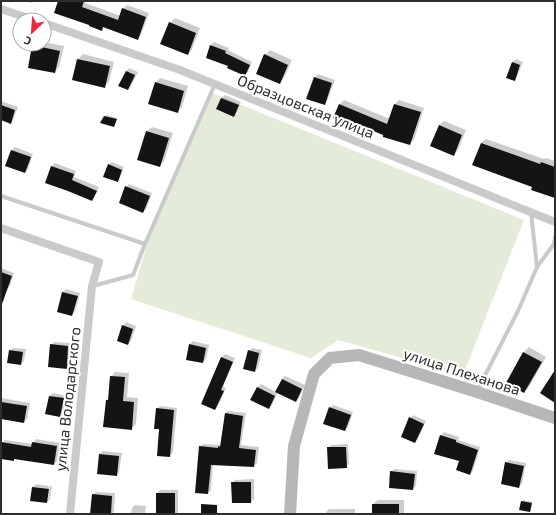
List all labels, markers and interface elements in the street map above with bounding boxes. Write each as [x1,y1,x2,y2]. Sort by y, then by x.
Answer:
north arrow [12,12,52,52]
text: С [21,34,33,49]
street label: Образцовская улица [235,70,377,143]
street label: улица Володарского [50,326,85,472]
street label: улица Плеханова [401,344,523,399]

